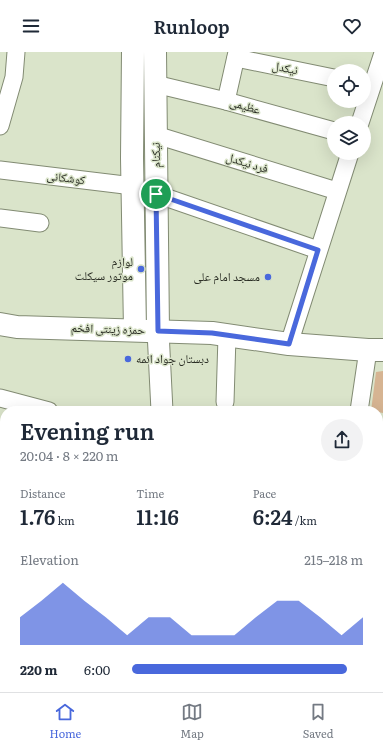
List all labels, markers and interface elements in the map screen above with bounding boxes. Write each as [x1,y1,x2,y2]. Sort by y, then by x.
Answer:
text: Runloop [153,13,230,40]
icon: menu [20,15,42,37]
icon: heart [341,15,363,37]
street label: نیکدل [271,56,300,78]
map controls [327,64,371,160]
button: locate [327,64,371,108]
street label: عظیمی [228,92,263,118]
button: layers [327,116,371,160]
street label: نیکنام [146,142,164,168]
street label: فرد نیکدل [224,147,271,177]
street label: کوشکانی [46,166,86,188]
pin [139,177,173,211]
icon: arrive [145,183,167,205]
place label: لوازم موتور سیکلت [75,252,133,284]
marker: لوازم موتور سیکلت [136,264,146,274]
place label: مسجد امام علی [194,267,260,285]
marker: مسجد امام علی [263,272,273,282]
street label: حمزه زینتی افخم [71,318,146,338]
place label: دبستان جواد ائمه [136,349,209,367]
marker: دبستان جواد ائمه [123,354,133,364]
text: Evening run [20,414,154,447]
button: share [321,419,363,461]
text: 20:04 · 8 × 220 m [20,446,118,465]
text: Distance [20,485,65,501]
text: Time [136,485,164,501]
text: Pace [253,485,276,501]
text: 1.76 [20,501,55,531]
text: 11:16 [136,501,179,531]
text: 6:24 [253,501,293,531]
text: km [55,512,75,528]
text: /km [293,512,317,528]
text: Elevation [20,550,79,569]
text: 215–218 m [304,550,363,569]
text: 220 m [20,660,58,679]
text: 6:00 [84,660,110,679]
tab: Home [50,701,81,741]
tab: Map [180,701,204,741]
tab: Saved [303,701,333,741]

